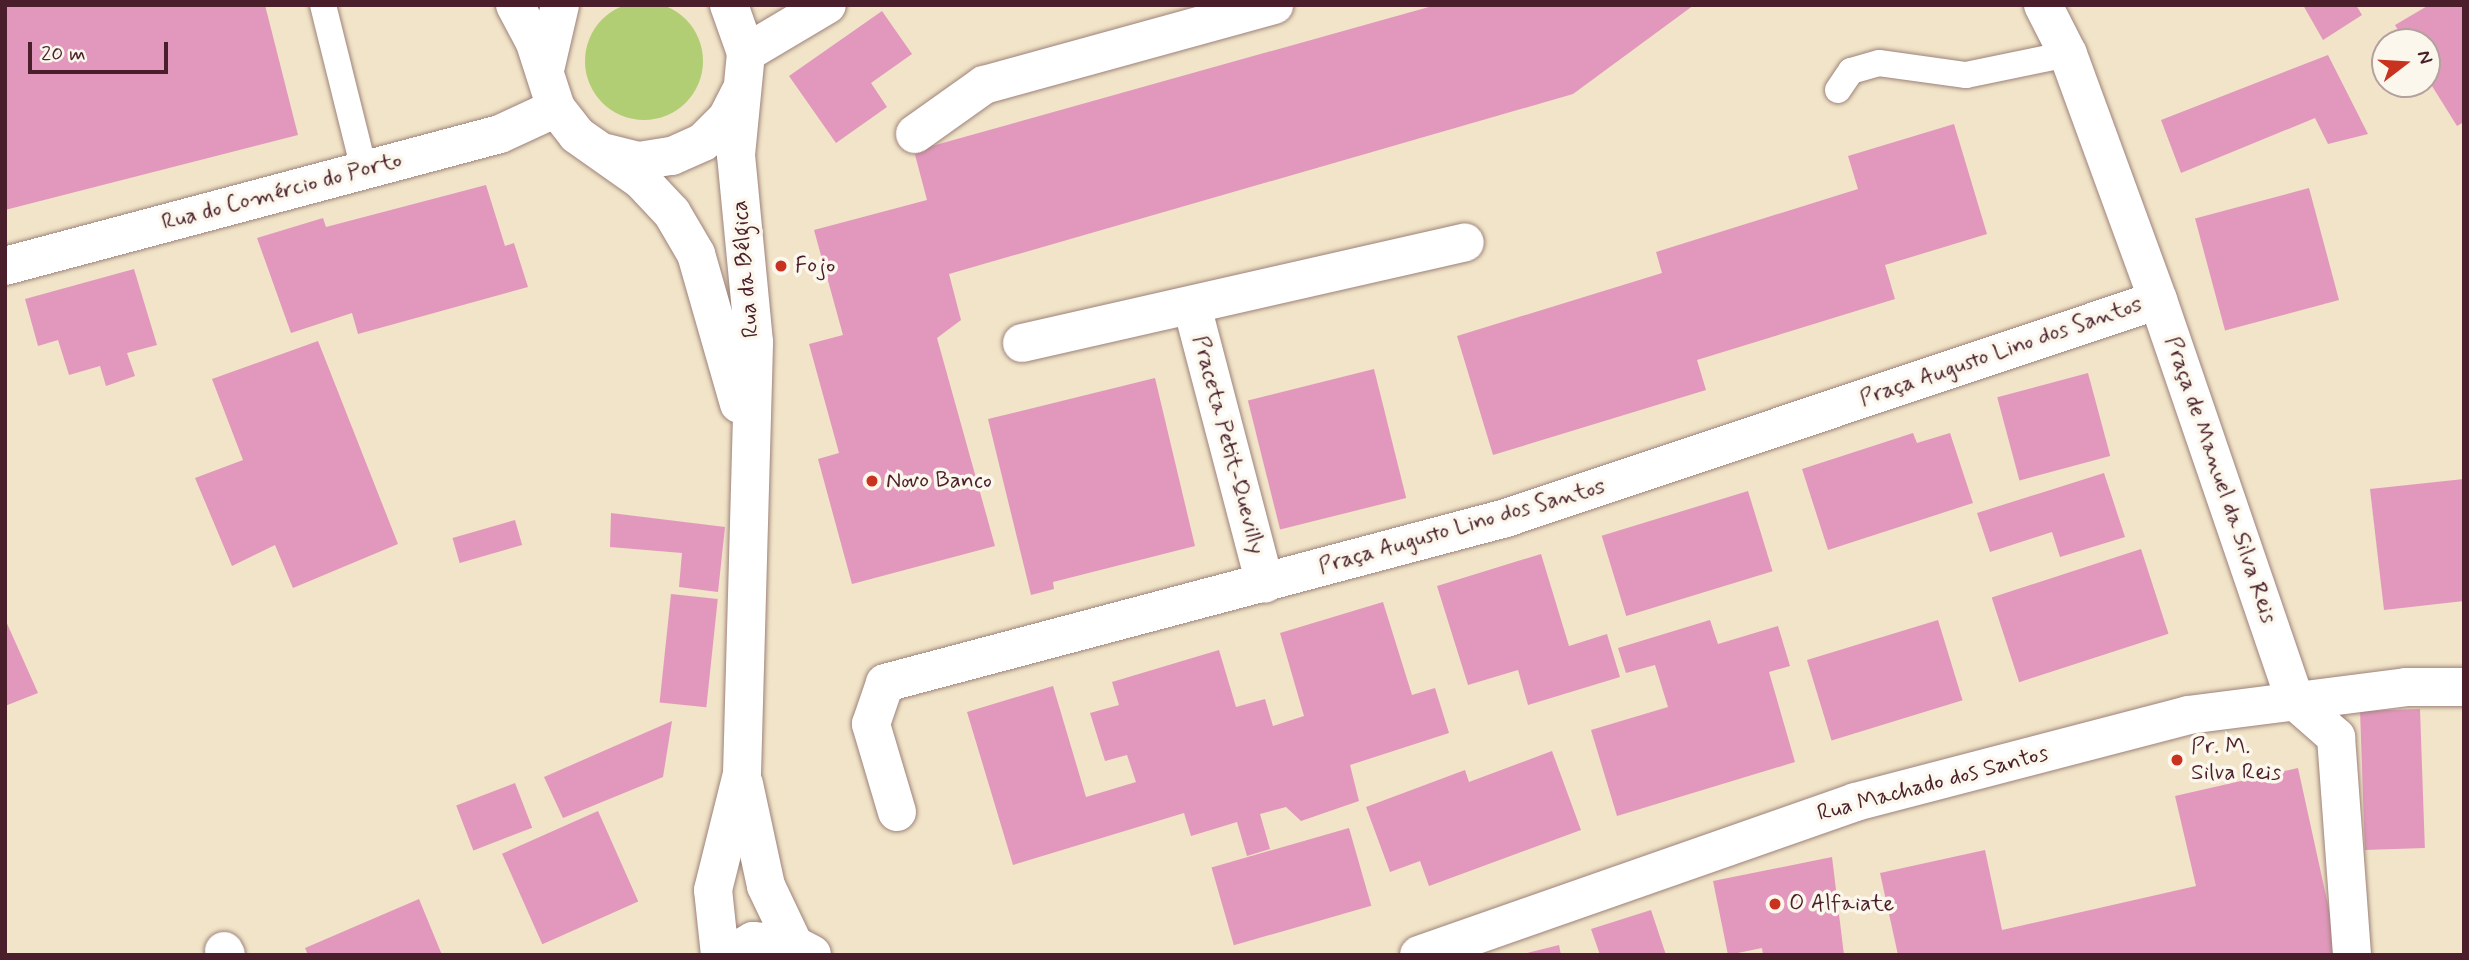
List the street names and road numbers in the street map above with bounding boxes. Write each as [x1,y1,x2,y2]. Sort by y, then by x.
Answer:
street label: Rua do Comércio do Porto [161,147,403,237]
street label: Rua da Bélgica [726,200,766,338]
street label: Praça Augusto Lino dos Santos [1859,292,2143,412]
street label: Praceta Petit-Quevilly [1186,333,1270,557]
street label: Praça de Manuel da Silva Reis [2161,342,2279,618]
street label: Praça Augusto Lino dos Santos [1319,474,1605,580]
street label: Rua Machado dos Santos [1815,740,2051,828]

